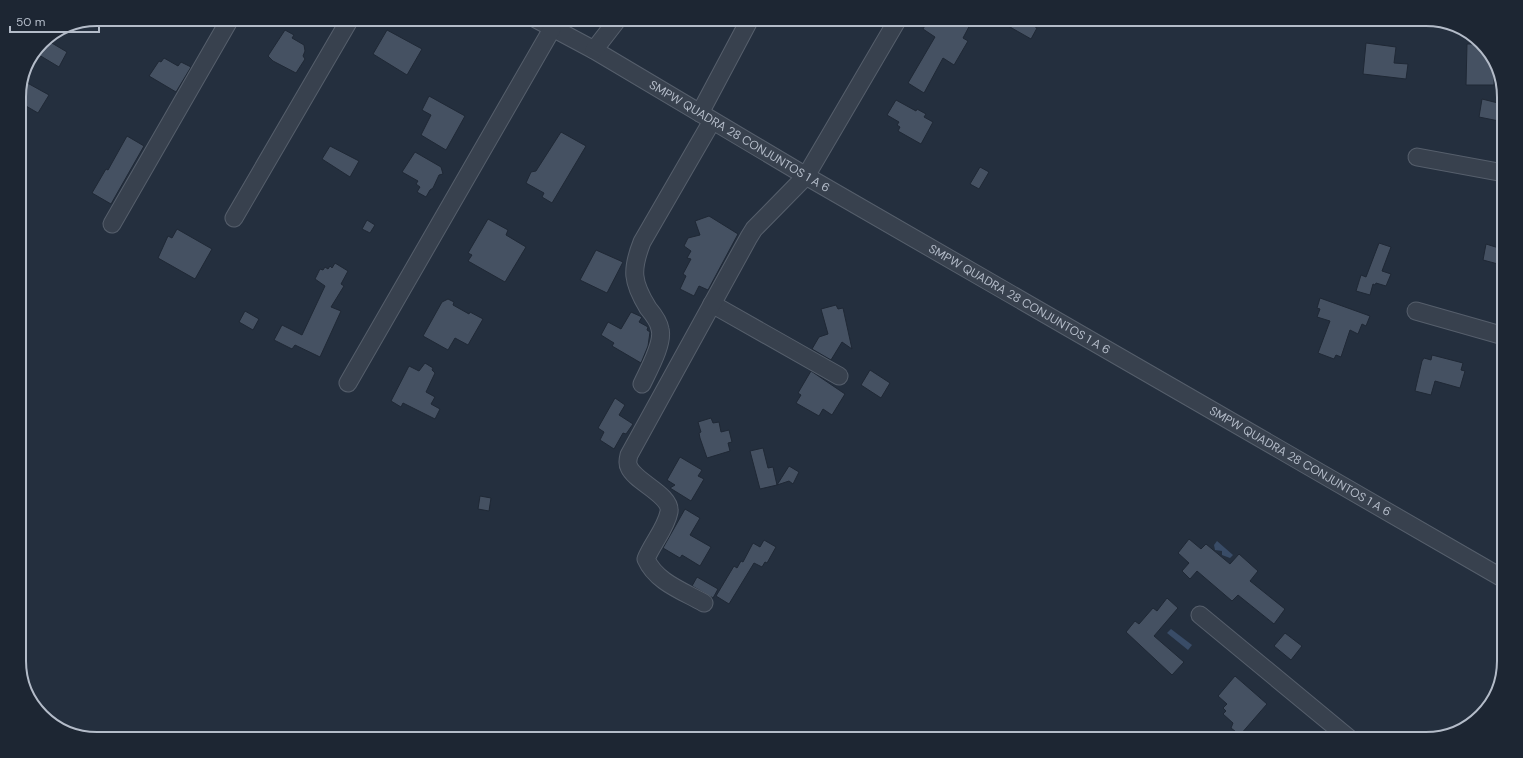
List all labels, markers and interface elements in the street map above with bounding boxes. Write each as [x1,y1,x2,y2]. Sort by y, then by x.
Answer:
scale bar [10,8,99,34]
text: 50 m [16,14,45,30]
street label: SMPW QUADRA 28 CONJUNTOS 1 A 6 [646,77,833,196]
street label: SMPW QUADRA 28 CONJUNTOS 1 A 6 [926,241,1113,358]
street label: SMPW QUADRA 28 CONJUNTOS 1 A 6 [1206,403,1394,520]

